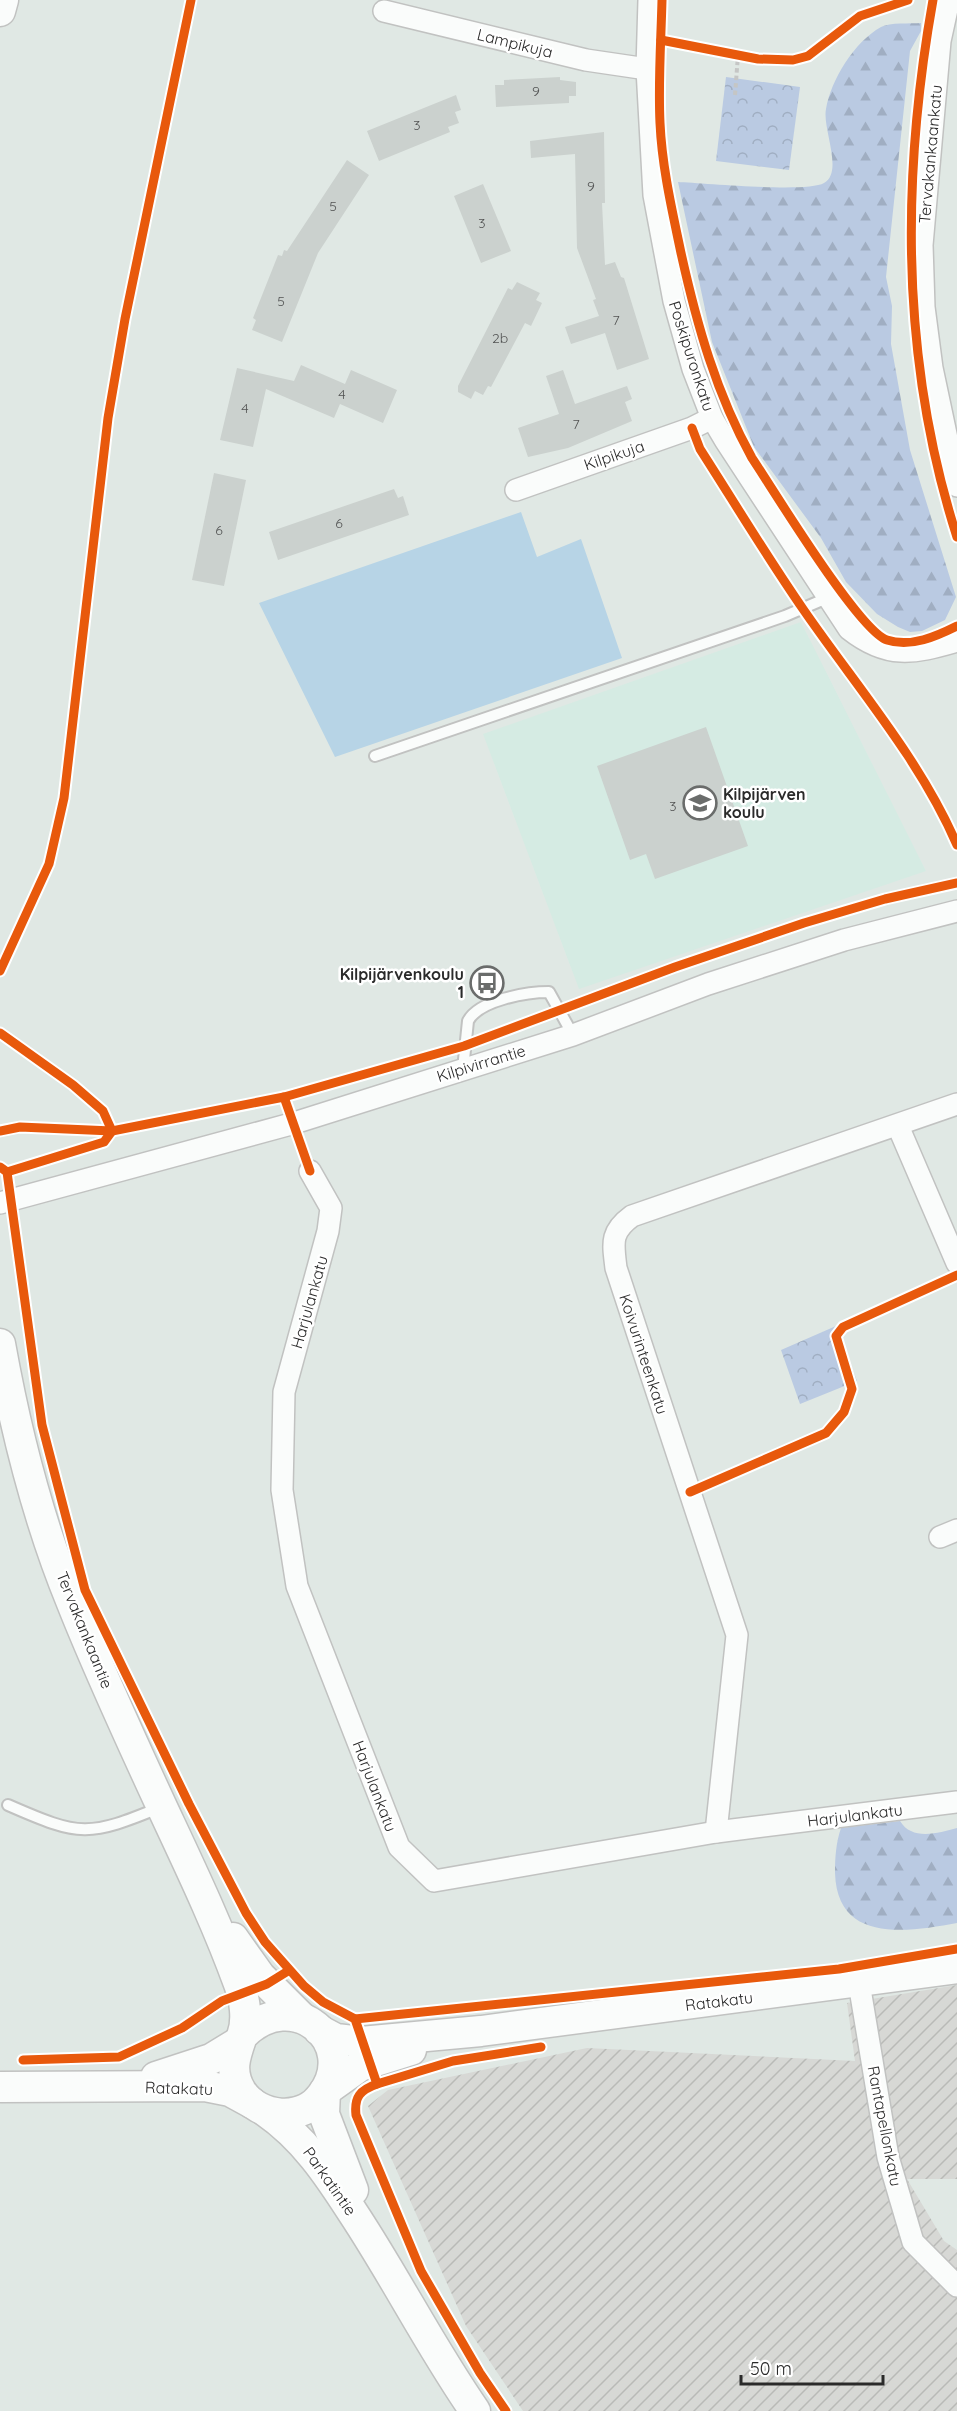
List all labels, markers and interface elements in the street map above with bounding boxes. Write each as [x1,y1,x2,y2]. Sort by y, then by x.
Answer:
street label: Lampikuja [475,24,555,62]
house number: 9 [532,82,540,100]
street label: Tervakankaankatu [914,84,946,224]
house number: 3 [413,116,421,134]
house number: 9 [587,177,595,195]
house number: 5 [329,197,337,215]
house number: 3 [478,214,486,232]
house number: 5 [277,292,285,310]
street label: Poskipuronkatu [665,298,719,414]
house number: 7 [612,311,620,329]
house number: 2b [492,329,508,347]
house number: 4 [338,385,346,403]
house number: 4 [241,399,249,417]
house number: 7 [572,415,580,433]
street label: Kilpikuja [581,435,647,475]
house number: 6 [335,514,343,532]
house number: 6 [215,521,223,539]
place label: Kilpijärven koulu [723,784,805,822]
school or university icon: Kilpijärven koulu [682,785,718,821]
house number: 3 [669,797,677,815]
place label: Kilpijärvenkoulu 1 [340,964,464,1002]
bus stop icon: Kilpijärvenkoulu 1 [469,965,505,1001]
street label: Kilpivirrantie [434,1040,528,1086]
street label: Harjulankatu [286,1253,332,1351]
street label: Koivurinteenkatu [615,1291,673,1417]
street label: Tervakankaantie [52,1569,118,1691]
street label: Harjulankatu [348,1738,402,1834]
street label: Harjulankatu [806,1799,904,1831]
street label: Ratakatu [684,1987,754,2015]
street label: Rantapellonkatu [864,2064,906,2188]
street label: Ratakatu [145,2077,213,2099]
street label: Parkatintie [299,2143,361,2219]
scale bar [741,2348,884,2386]
text: 50 m [750,2357,792,2380]

